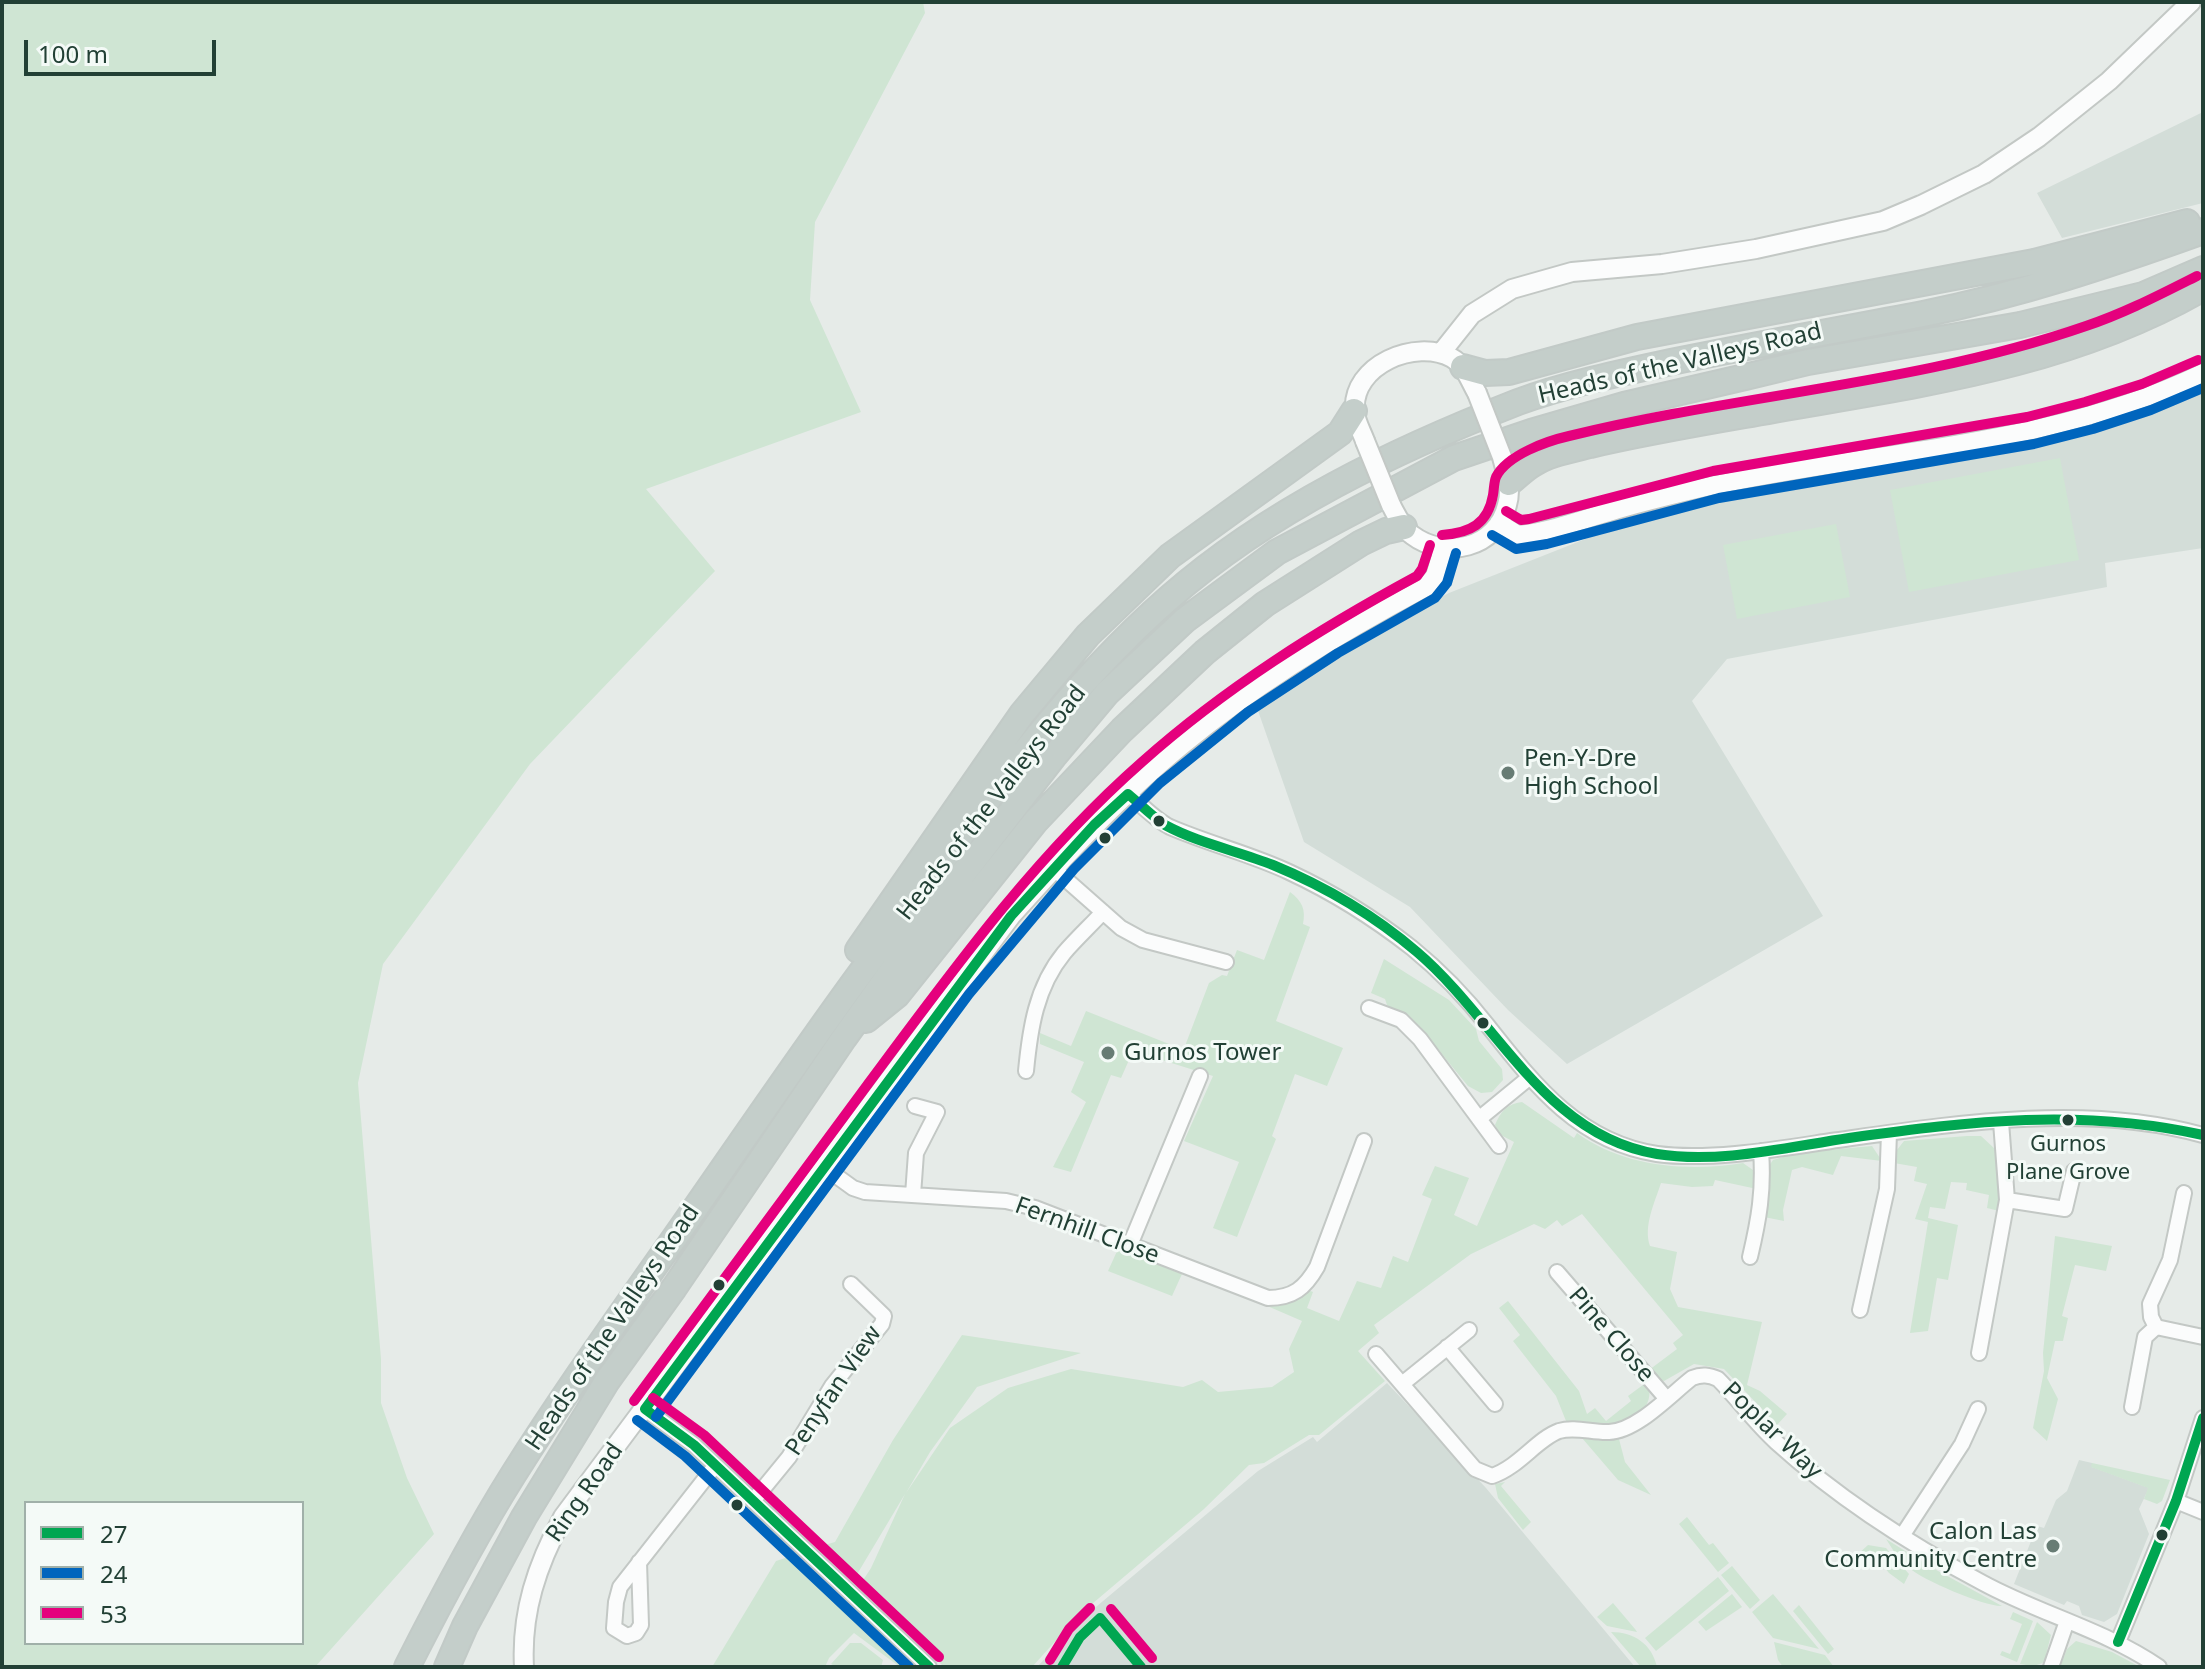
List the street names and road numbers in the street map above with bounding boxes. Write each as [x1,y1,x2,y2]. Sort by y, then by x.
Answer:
street label: Heads of the Valleys Road [1535,317,1825,411]
street label: Heads of the Valleys Road [891,680,1093,926]
street label: Fernhill Close [1011,1192,1163,1270]
street label: Heads of the Valleys Road [520,1200,706,1456]
street label: Pine Close [1562,1282,1660,1388]
street label: Penyfan View [780,1321,888,1461]
street label: Poplar Way [1716,1376,1828,1486]
street label: Ring Road [540,1438,630,1548]

